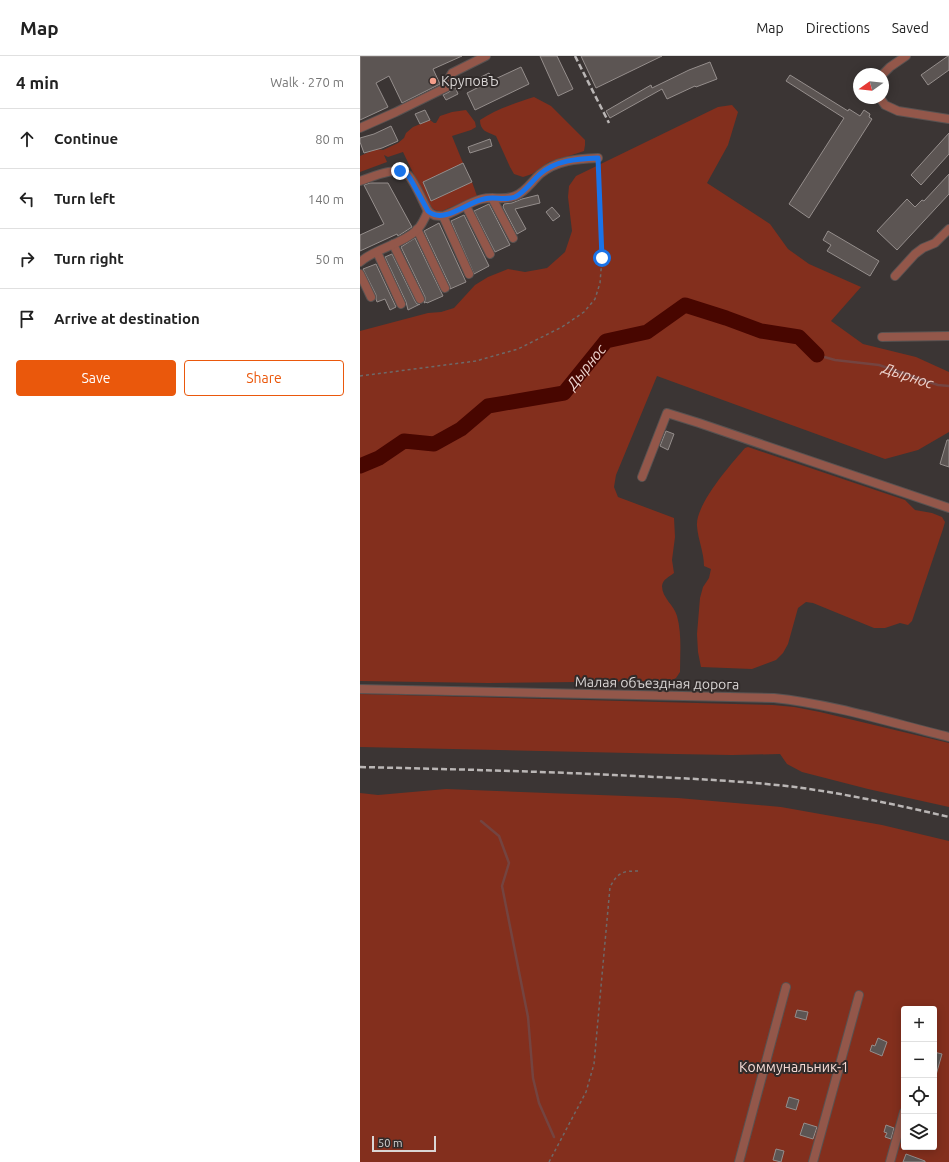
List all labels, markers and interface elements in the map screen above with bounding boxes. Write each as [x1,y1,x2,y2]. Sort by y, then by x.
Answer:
text: Map [20,17,59,39]
text: Map [756,20,784,36]
text: Directions [806,20,870,36]
text: Saved [892,20,929,36]
north arrow [853,68,889,104]
text: 4 min [16,73,59,92]
place label: КруповЪ [441,73,498,89]
text: Walk · 270 m [270,75,344,89]
marker: КруповЪ [428,76,438,86]
icon: ahead [16,128,38,150]
text: Continue [54,130,118,147]
text: 80 m [315,132,344,146]
route end [391,162,409,180]
icon: left [16,188,38,210]
text: Turn left [54,190,115,207]
text: 140 m [308,192,344,206]
icon: right [16,248,38,270]
route start [593,249,611,267]
text: Turn right [54,250,124,267]
text: 50 m [315,252,344,266]
icon: arrive [16,308,38,330]
text: Arrive at destination [54,310,200,327]
water label: Дырнос [561,340,609,394]
water label: Дырнос [879,358,936,391]
button: Save [16,360,176,396]
button: Share [184,360,344,396]
street label: Малая объездная дорога [575,674,739,692]
map controls [901,1006,937,1150]
button: + [901,1006,937,1042]
button: − [901,1042,937,1078]
park label: Коммунальник-1 [739,1059,849,1075]
button: locate [901,1078,937,1114]
button: layers [901,1114,937,1150]
scale bar [372,1134,436,1153]
text: 50 m [378,1137,402,1149]

